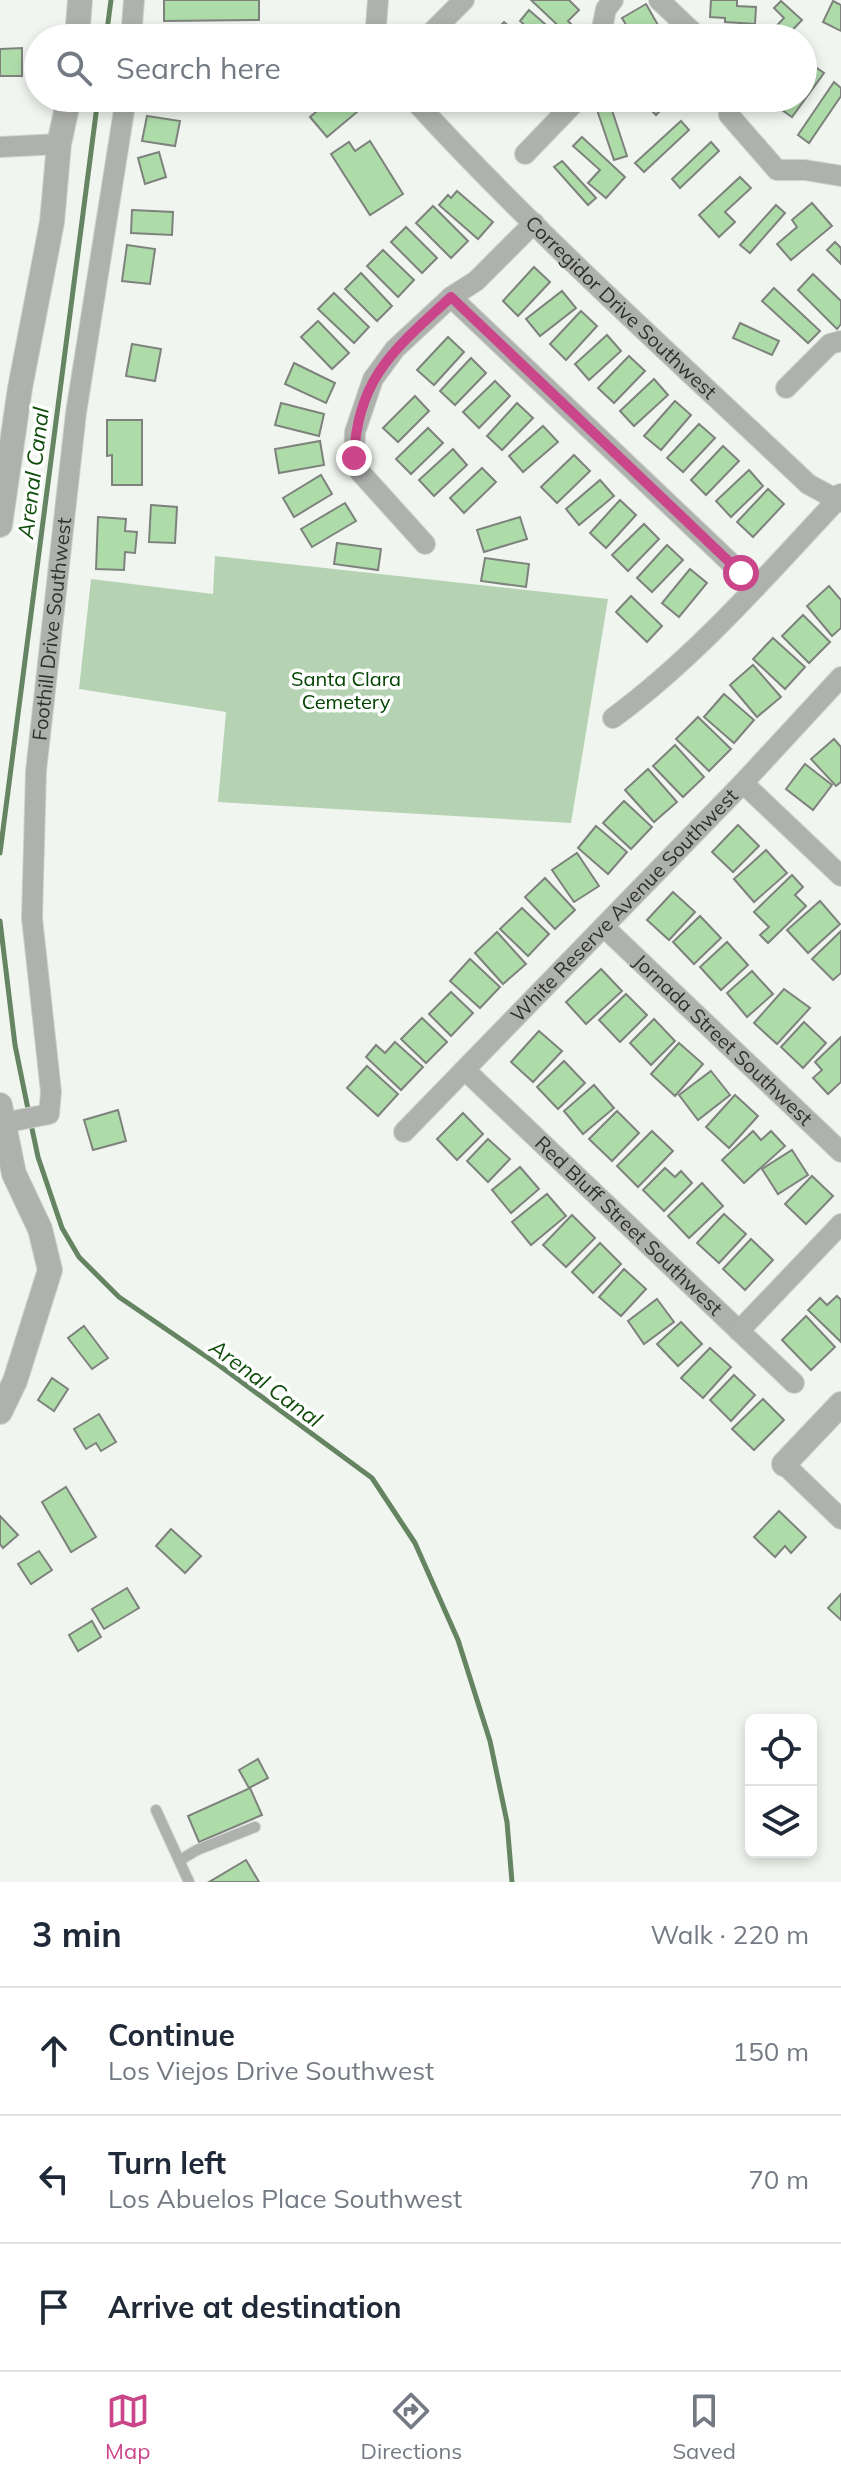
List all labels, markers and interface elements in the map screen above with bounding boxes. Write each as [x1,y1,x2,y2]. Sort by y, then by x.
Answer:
search box [24,24,817,112]
icon: search [52,46,96,90]
text: Search here [116,49,281,87]
street label: Corregidor Drive Southwest [520,210,722,404]
water label: Arenal Canal [11,405,55,541]
route end [336,440,372,476]
street label: Foothill Drive Southwest [26,516,76,742]
route start [723,555,759,591]
park label: Santa Clara Cemetery [291,666,401,714]
street label: White Reserve Avenue Southwest [505,783,743,1027]
street label: Jornada Street Southwest [628,949,818,1130]
street label: Red Bluff Street Southwest [530,1130,728,1321]
water label: Arenal Canal [203,1332,328,1434]
map controls [745,1714,817,1858]
button: locate [745,1714,817,1786]
button: layers [745,1786,817,1858]
text: 3 min [32,1913,122,1956]
text: Walk · 220 m [650,1918,809,1951]
text: Continue [108,2016,235,2054]
icon: ahead [32,2029,76,2073]
text: 150 m [733,2035,809,2068]
text: Los Viejos Drive Southwest [108,2054,434,2087]
text: Turn left [108,2144,226,2182]
icon: left [32,2157,76,2201]
text: 70 m [748,2163,809,2196]
text: Los Abuelos Place Southwest [108,2182,462,2215]
icon: arrive [32,2285,76,2329]
text: Arrive at destination [108,2288,402,2326]
tab: Map [105,2389,150,2465]
tab: Directions [361,2389,462,2465]
tab: Saved [672,2389,736,2465]

